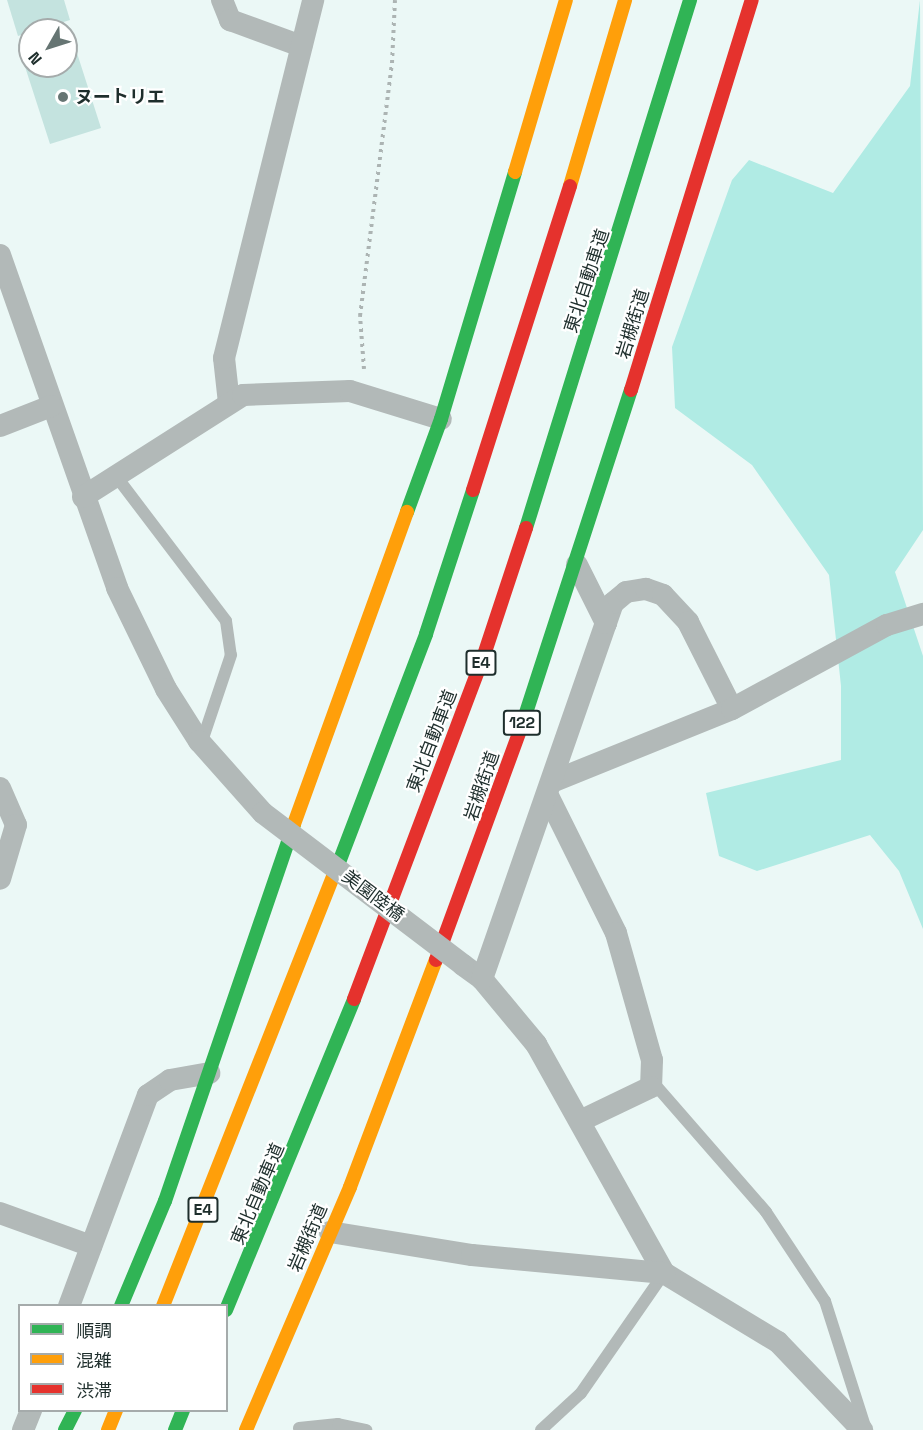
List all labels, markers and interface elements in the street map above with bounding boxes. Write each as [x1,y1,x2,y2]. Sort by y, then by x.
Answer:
north arrow [18,18,78,78]
text: N [24,48,47,69]
place label: ヌートリエ [75,86,165,108]
marker: ヌートリエ [56,90,70,104]
street label: 東北自動車道 [560,226,614,336]
street label: 岩槻街道 [612,286,654,362]
road number: E4 [464,650,498,676]
street label: 東北自動車道 [403,687,461,795]
road number: 122 [502,710,542,736]
street label: 岩槻街道 [460,748,504,824]
street label: 美園陸橋 [338,866,408,926]
street label: 東北自動車道 [227,1140,289,1248]
road number: E4 [186,1197,220,1223]
street label: 岩槻街道 [284,1201,332,1275]
legend [18,1304,228,1412]
text: 順調 [76,1319,112,1342]
text: 混雑 [76,1349,112,1372]
text: 渋滞 [76,1379,112,1402]

